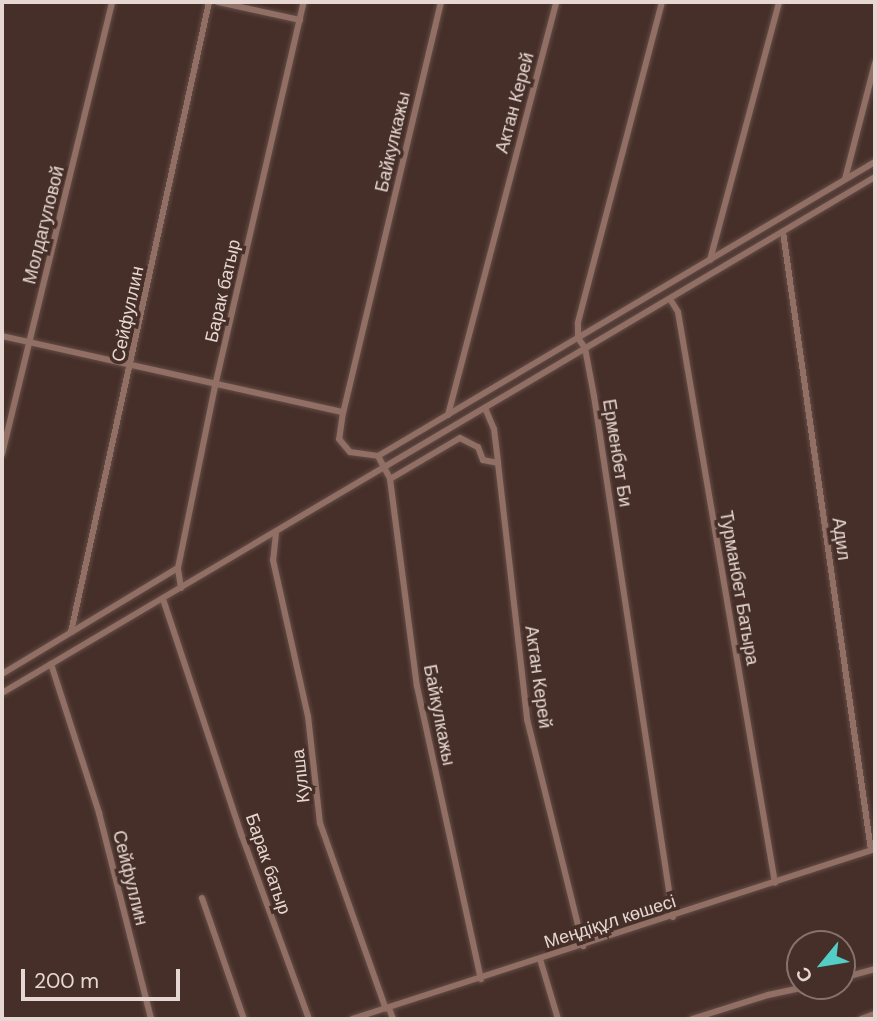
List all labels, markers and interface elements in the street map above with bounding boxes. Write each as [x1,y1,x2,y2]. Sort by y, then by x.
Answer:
street label: Актан Керей [491,50,539,156]
street label: Байкулкажы [371,90,415,194]
street label: Молдагуловой [19,164,69,286]
street label: Барак батыр [201,237,245,345]
street label: Сейфуллин [107,264,149,364]
street label: Ерменбет Би [598,398,636,508]
street label: Турманбет Батыра [715,509,763,667]
street label: Адил [827,516,855,562]
street label: Актан Керей [520,624,556,730]
street label: Байкулкажы [419,663,459,767]
street label: Кулша [287,748,315,804]
street label: Барак батыр [241,811,295,917]
street label: Сейфуллин [108,828,152,928]
street label: Меңдіқұл көшесі [541,891,679,953]
north arrow [786,930,856,1000]
scale bar [24,954,184,998]
text: С [790,963,818,987]
text: 200 m [34,967,99,995]

